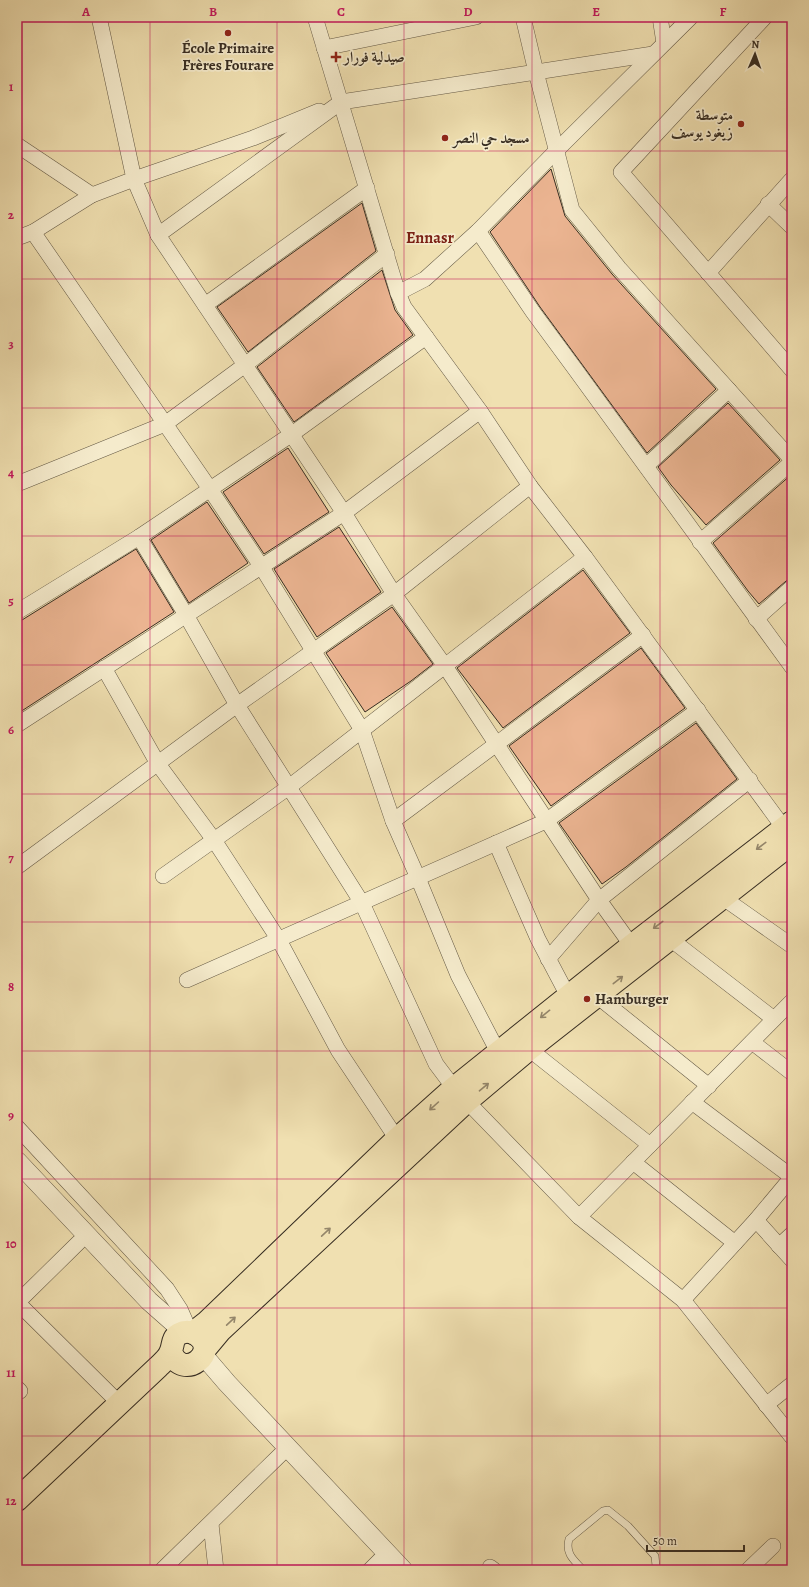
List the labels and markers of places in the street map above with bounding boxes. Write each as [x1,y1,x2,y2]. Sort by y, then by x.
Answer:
marker: École Primaire Frères Fourare [223,28,233,38]
place label: École Primaire Frères Fourare [182,38,274,75]
place label: صيدلية فورار [342,47,405,67]
marker: صيدلية فورار [331,52,341,62]
place label: متوسطة زيغود يوسف [671,105,733,142]
marker: متوسطة زيغود يوسف [736,119,746,129]
place label: مسجد حي النصر [451,128,530,150]
marker: مسجد حي النصر [440,133,450,143]
place label: Hamburger [595,989,669,1009]
marker: Hamburger [582,994,592,1004]

